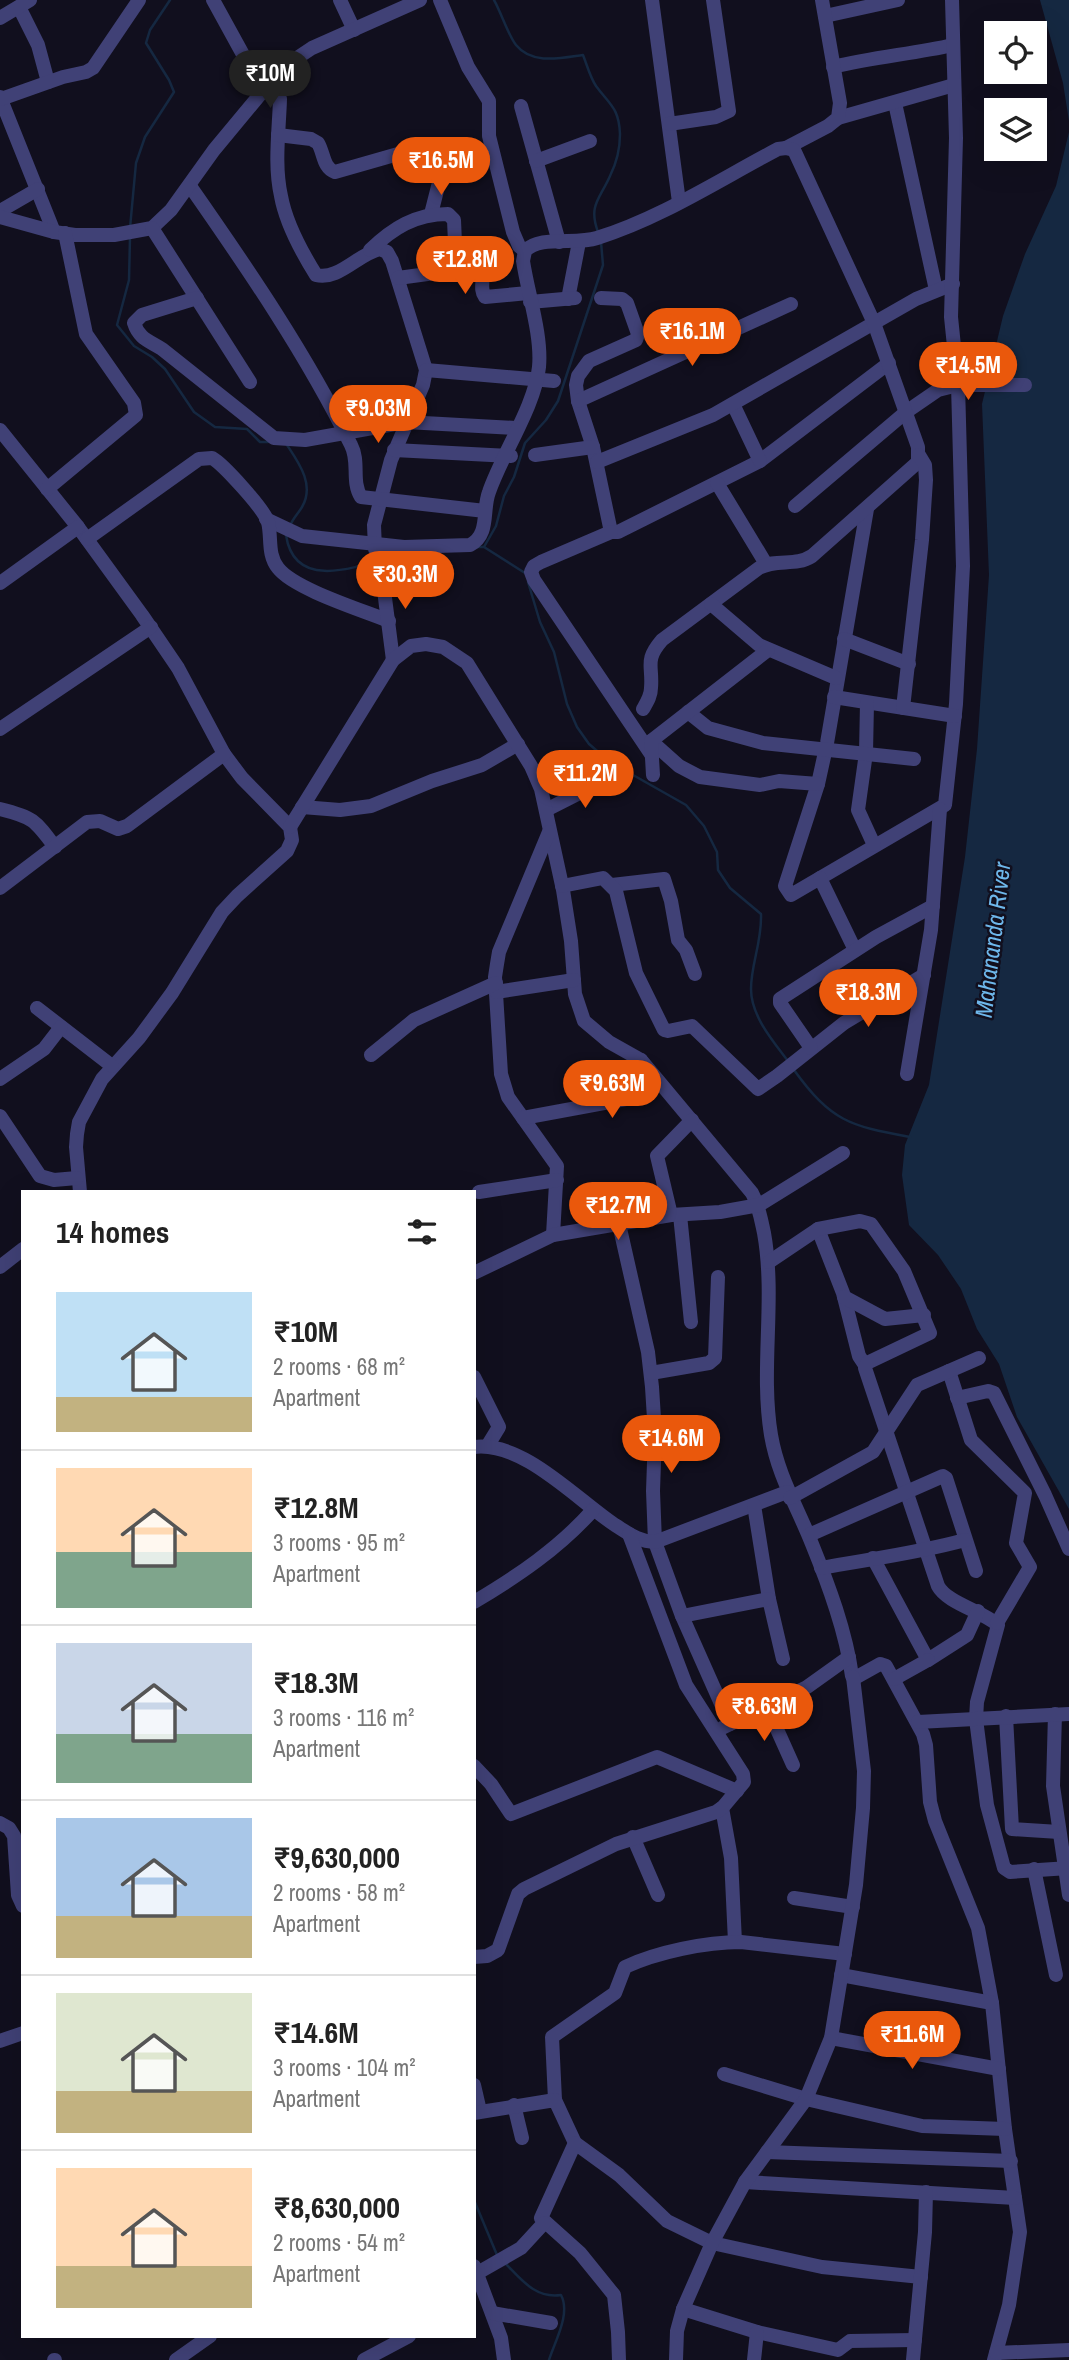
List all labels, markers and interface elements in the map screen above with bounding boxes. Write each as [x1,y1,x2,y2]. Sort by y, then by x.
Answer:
map controls [984,21,1047,161]
button: locate [984,21,1047,84]
pin: ₹10M [229,50,311,110]
text: ₹10M [245,57,295,88]
button: layers [984,98,1047,161]
pin: ₹16.5M [384,138,498,197]
text: ₹16.5M [408,144,474,175]
pin: ₹12.8M [408,236,522,296]
text: ₹12.8M [432,243,498,274]
pin: ₹16.1M [635,308,749,368]
text: ₹16.1M [659,315,725,346]
pin: ₹14.5M [911,342,1025,402]
text: ₹14.5M [935,349,1001,380]
pin: ₹9.03M [321,386,435,445]
text: ₹9.03M [345,392,411,423]
pin: ₹30.3M [348,552,462,611]
text: ₹30.3M [372,558,438,589]
pin: ₹11.2M [528,750,642,810]
text: ₹11.2M [553,757,617,788]
water label: Mahananda River [967,859,1018,1019]
pin: ₹18.3M [811,970,925,1029]
text: ₹18.3M [835,976,901,1007]
pin: ₹9.63M [555,1060,669,1120]
text: ₹9.63M [579,1067,645,1098]
pin: ₹12.7M [561,1182,675,1242]
text: ₹12.7M [585,1189,651,1220]
text: 14 homes [56,1212,170,1252]
icon: filters [403,1213,441,1251]
text: ₹10M [273,1311,338,1351]
icon: home [112,1320,196,1404]
text: 2 rooms · 68 m² [273,1351,405,1382]
text: Apartment [273,1382,360,1413]
pin: ₹14.6M [614,1416,728,1475]
text: ₹14.6M [638,1422,704,1453]
text: ₹12.8M [273,1487,359,1527]
icon: home [112,1496,196,1580]
text: 3 rooms · 95 m² [273,1527,405,1558]
text: Apartment [273,1558,360,1589]
text: ₹18.3M [273,1662,359,1702]
icon: home [112,1671,196,1755]
pin: ₹8.63M [707,1684,821,1743]
text: ₹8.63M [731,1690,797,1721]
text: 3 rooms · 116 m² [273,1702,414,1733]
text: Apartment [273,1733,360,1764]
text: ₹9,630,000 [273,1837,400,1877]
icon: home [112,1846,196,1930]
text: 2 rooms · 58 m² [273,1877,405,1908]
text: Apartment [273,1908,360,1939]
pin: ₹11.6M [855,2011,969,2071]
text: ₹14.6M [273,2012,359,2052]
text: ₹11.6M [880,2018,944,2049]
icon: home [112,2021,196,2105]
text: 3 rooms · 104 m² [273,2052,416,2083]
text: Apartment [273,2083,360,2114]
text: ₹8,630,000 [273,2187,400,2227]
icon: home [112,2196,196,2280]
text: 2 rooms · 54 m² [273,2227,405,2258]
text: Apartment [273,2258,360,2289]

